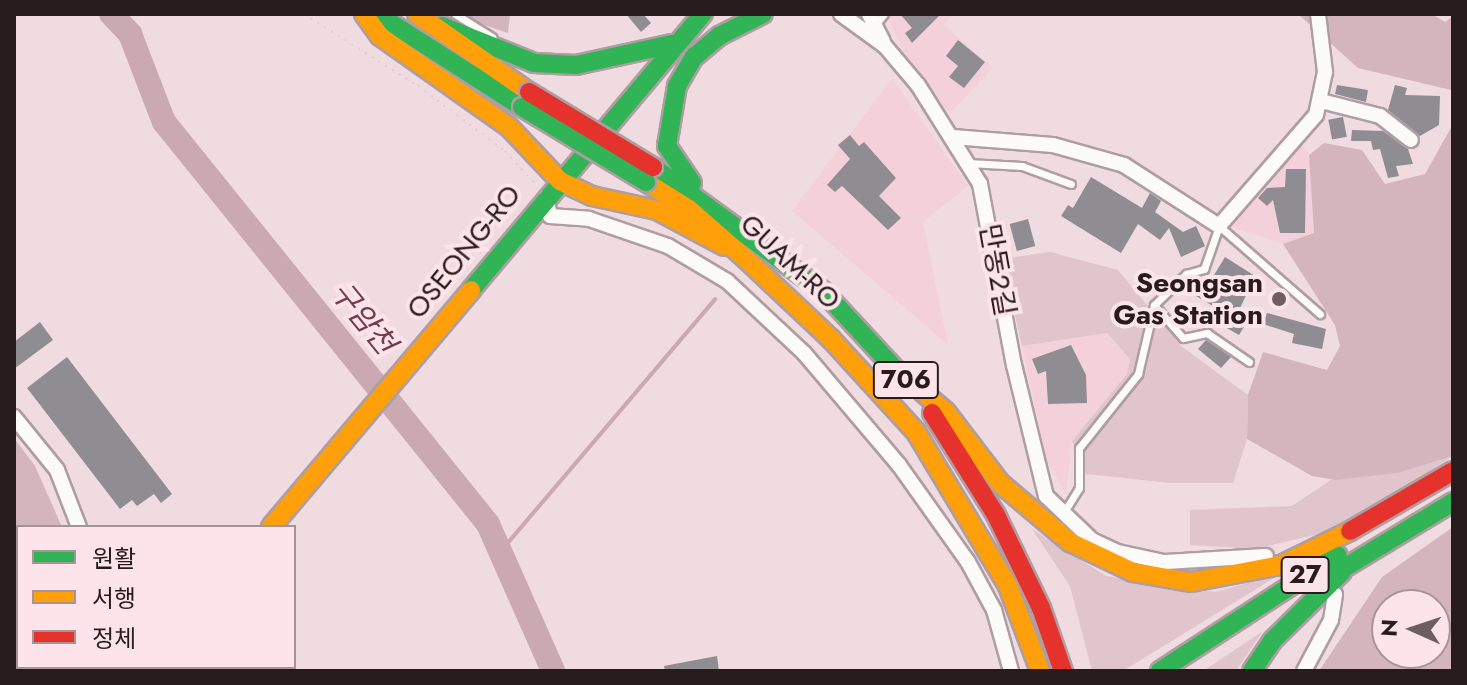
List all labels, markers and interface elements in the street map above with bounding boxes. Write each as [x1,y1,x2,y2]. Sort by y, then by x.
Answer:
street label: OSEONG-RO [400,178,528,326]
street label: GUAM-RO [733,207,847,317]
street label: 만동2길 [972,221,1022,319]
place label: Seongsan Gas Station [1113,266,1263,332]
water label: 구암천 [323,274,403,362]
marker: Seongsan Gas Station [1270,290,1288,308]
road number: 706 [872,358,940,402]
legend [16,525,296,669]
text: 원활 [92,541,136,576]
road number: 27 [1279,553,1331,597]
text: 서행 [92,581,136,616]
north arrow [1371,589,1451,669]
text: N [1373,618,1405,637]
text: 정체 [92,621,136,656]

